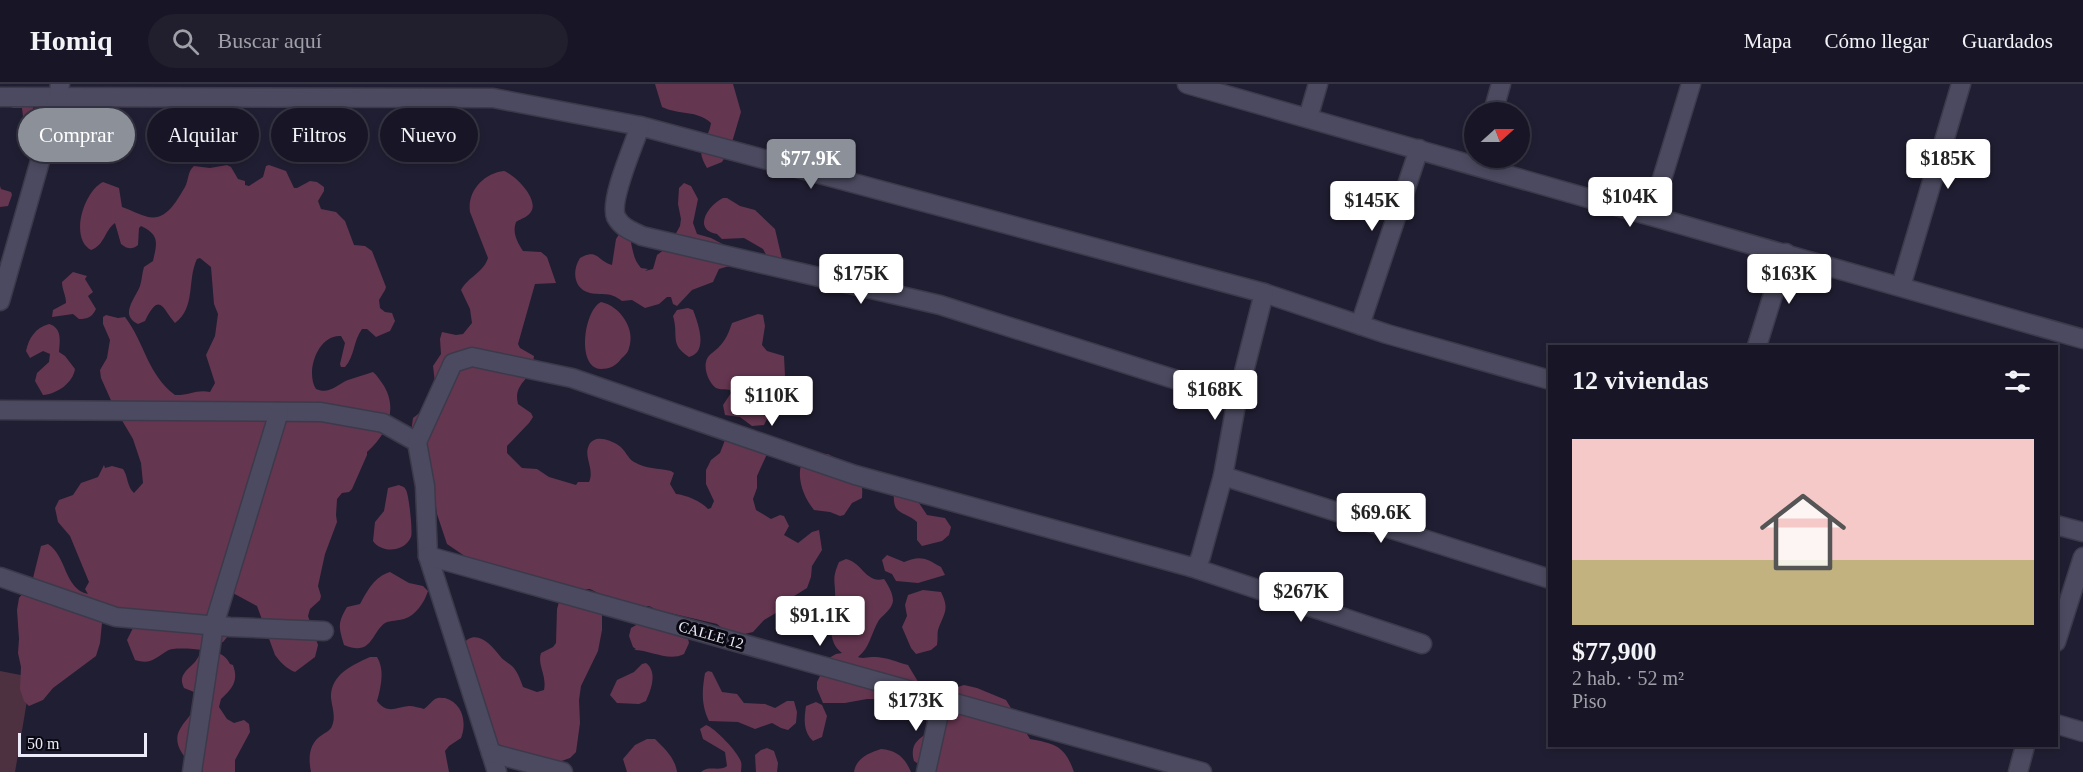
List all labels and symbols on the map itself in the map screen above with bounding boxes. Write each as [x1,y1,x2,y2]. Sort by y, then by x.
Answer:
north arrow [1464,102,1530,168]
pin: $77.9K [762,139,860,190]
pin: $185K [1906,139,1990,190]
pin: $104K [1588,177,1672,228]
pin: $145K [1330,181,1414,232]
pin: $175K [819,254,903,305]
pin: $163K [1747,254,1831,305]
pin: $168K [1173,370,1257,421]
pin: $110K [730,376,814,427]
pin: $69.6K [1332,493,1430,544]
pin: $267K [1259,572,1343,623]
pin: $91.1K [771,596,869,647]
street label: CALLE 12 [677,618,745,652]
pin: $173K [874,681,958,732]
scale bar [18,730,147,758]

